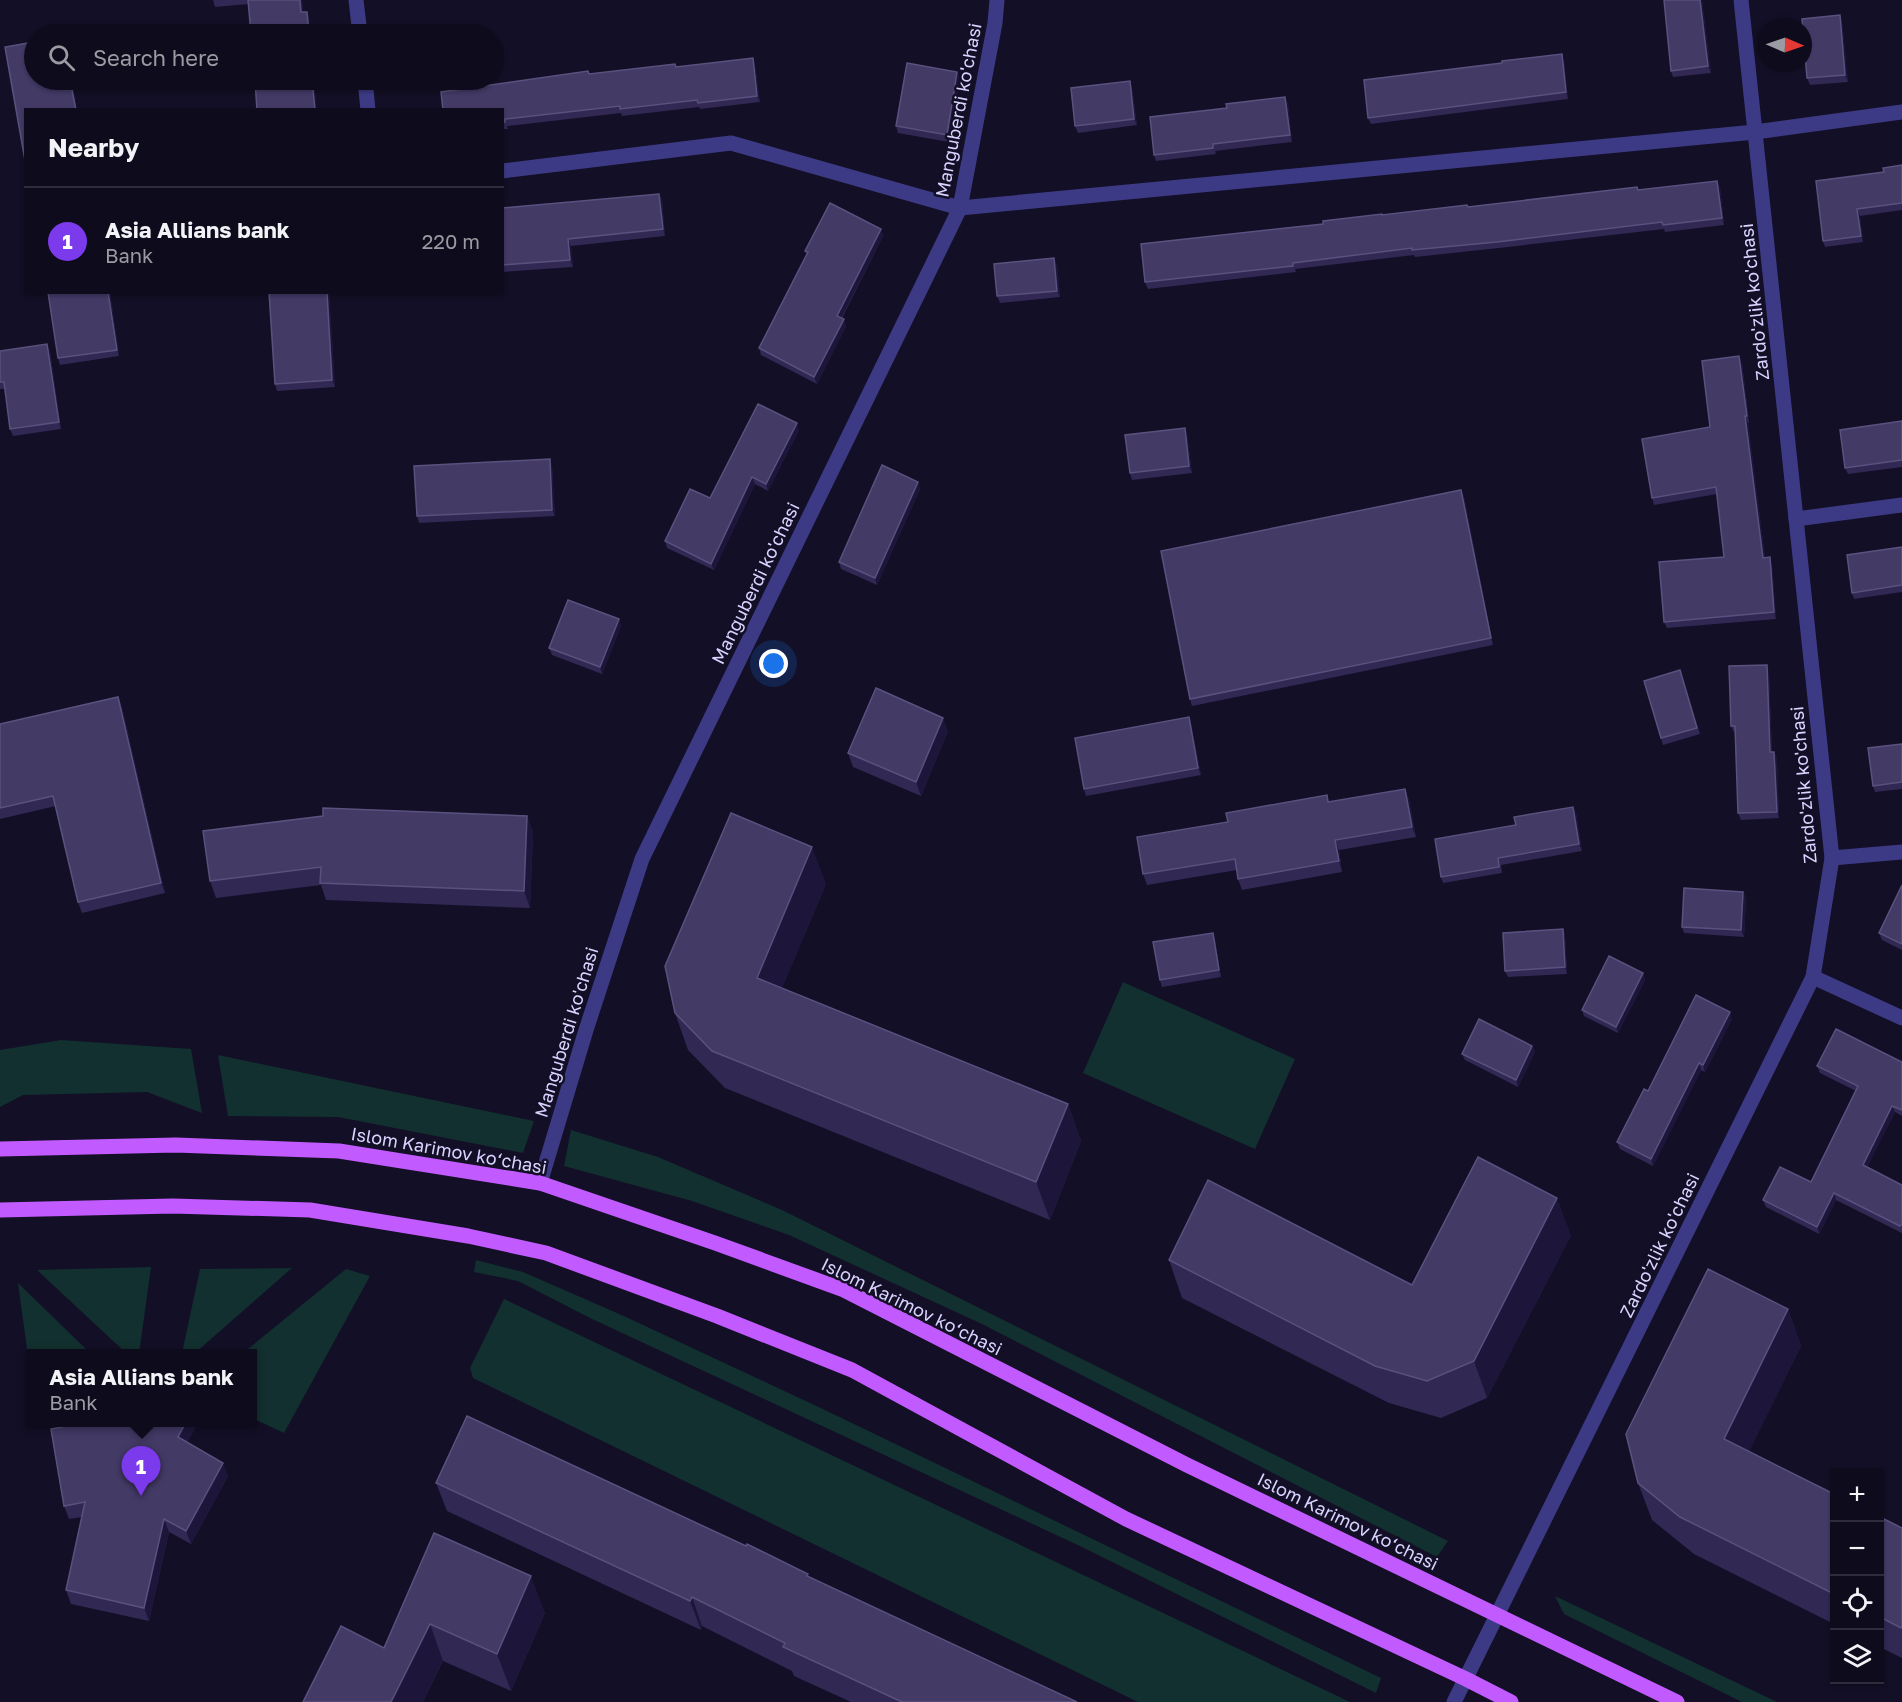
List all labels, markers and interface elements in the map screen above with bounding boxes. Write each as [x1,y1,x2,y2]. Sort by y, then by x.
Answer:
north arrow [1758,18,1812,72]
street label: Manguberdi ko'chasi [930,21,986,199]
search box [24,24,504,90]
icon: search [45,41,78,74]
text: Search here [93,44,219,71]
text: Nearby [48,132,139,163]
text: Asia Allians bank [105,216,290,243]
street label: Zardo'zlik ko'chasi [1735,222,1773,382]
text: 1 [62,229,73,253]
text: 220 m [422,229,480,253]
text: Bank [105,243,153,267]
street label: Manguberdi ko'chasi [706,499,804,667]
your location [759,649,788,678]
street label: Zardo'zlik ko'chasi [1785,705,1821,865]
street label: Manguberdi ko'chasi [530,944,602,1120]
street label: Islom Karimov ko‘chasi [349,1122,549,1178]
street label: Zardo'zlik ko'chasi [1615,1169,1703,1321]
street label: Islom Karimov ko‘chasi [818,1253,1006,1359]
popup [26,1349,257,1427]
text: Asia Allians bank [49,1363,234,1390]
text: Bank [49,1390,98,1414]
pin: 1 [122,1446,160,1496]
street label: Islom Karimov ko‘chasi [1254,1468,1442,1574]
map controls [1830,1468,1884,1684]
button: + [1830,1468,1884,1522]
button: − [1830,1522,1884,1576]
button: locate [1830,1576,1884,1630]
button: layers [1830,1630,1884,1684]

